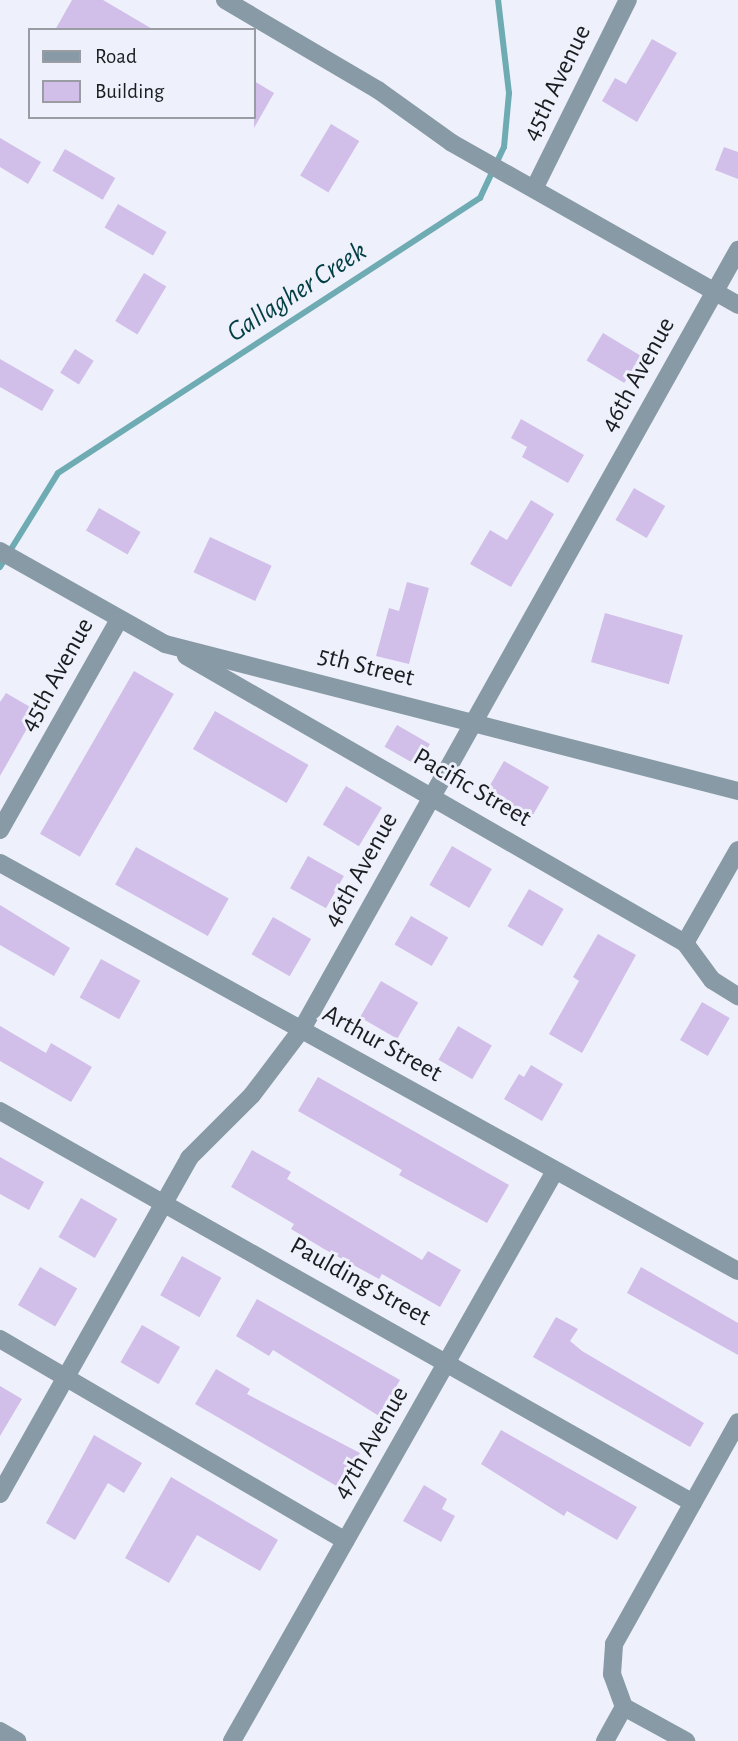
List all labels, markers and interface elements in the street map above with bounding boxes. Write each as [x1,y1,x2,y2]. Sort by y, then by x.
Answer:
street label: 45th Avenue [516,20,598,146]
legend [28,28,256,119]
text: Road [95,46,137,67]
text: Building [95,81,164,102]
water label: Gallagher Creek [221,234,373,350]
street label: 46th Avenue [594,312,682,438]
street label: 45th Avenue [13,613,101,737]
street label: 5th Street [315,640,417,694]
street label: Pacific Street [407,742,537,834]
street label: 46th Avenue [317,807,405,933]
street label: Arthur Street [317,998,447,1090]
street label: Paulding Street [284,1231,436,1333]
street label: 47th Avenue [326,1381,416,1505]

